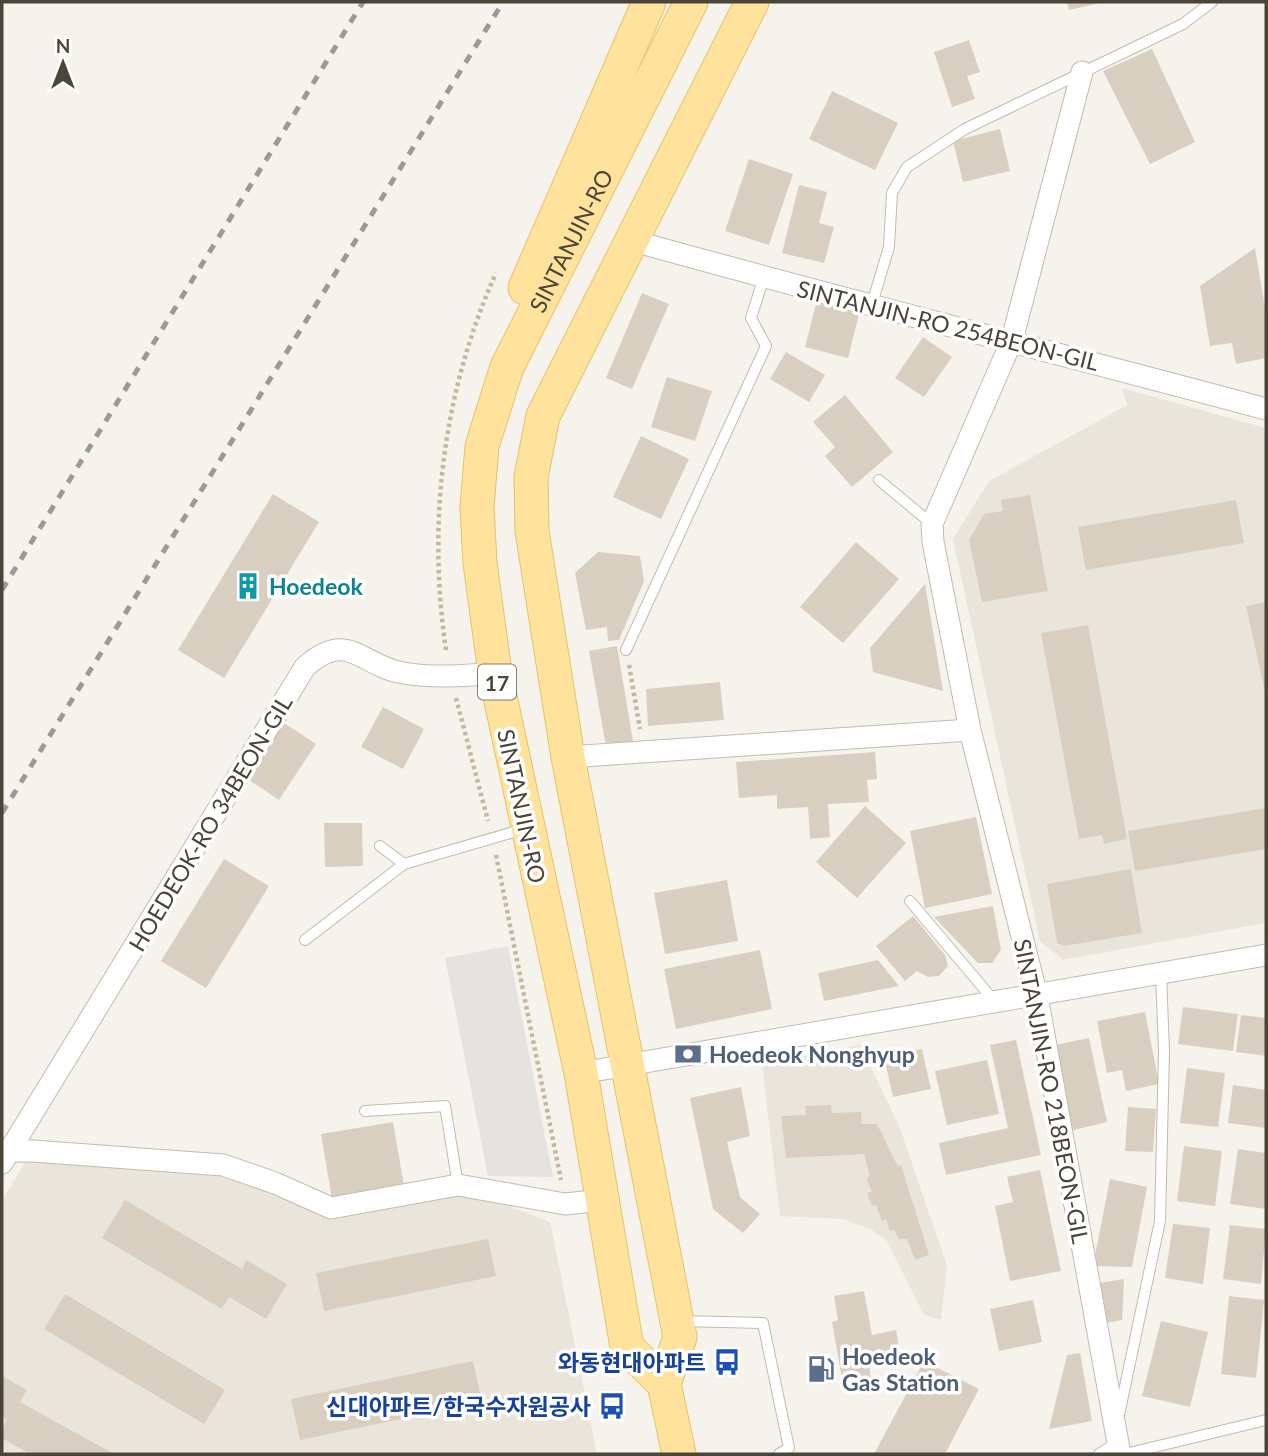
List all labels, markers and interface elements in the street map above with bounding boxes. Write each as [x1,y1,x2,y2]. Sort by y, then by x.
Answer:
north arrow [28,28,98,98]
text: N [56,34,70,57]
street label: SINTANJIN-RO [523,164,618,317]
street label: SINTANJIN-RO 254BEON-GIL [794,274,1102,376]
building icon: Hoedeok [233,571,263,601]
place label: Hoedeok [269,572,363,600]
road number: 17 [478,664,516,700]
street label: HOEDEOK-RO 34BEON-GIL [122,690,298,956]
street label: SINTANJIN-RO [492,727,552,885]
street label: SINTANJIN-RO 218BEON-GIL [1009,936,1095,1246]
bank icon: Hoedeok Nonghyup [673,1039,703,1069]
place label: Hoedeok Nonghyup [709,1040,915,1068]
place label: Hoedeok Gas Station [842,1342,959,1396]
bus stop icon: 와동현대아파트 [712,1347,742,1377]
place label: 와동현대아파트 [558,1348,706,1376]
fuel station icon: Hoedeok Gas Station [806,1354,836,1384]
bus stop icon: 신대아파트/한국수자원공사 [597,1391,627,1421]
place label: 신대아파트/한국수자원공사 [326,1392,591,1420]

